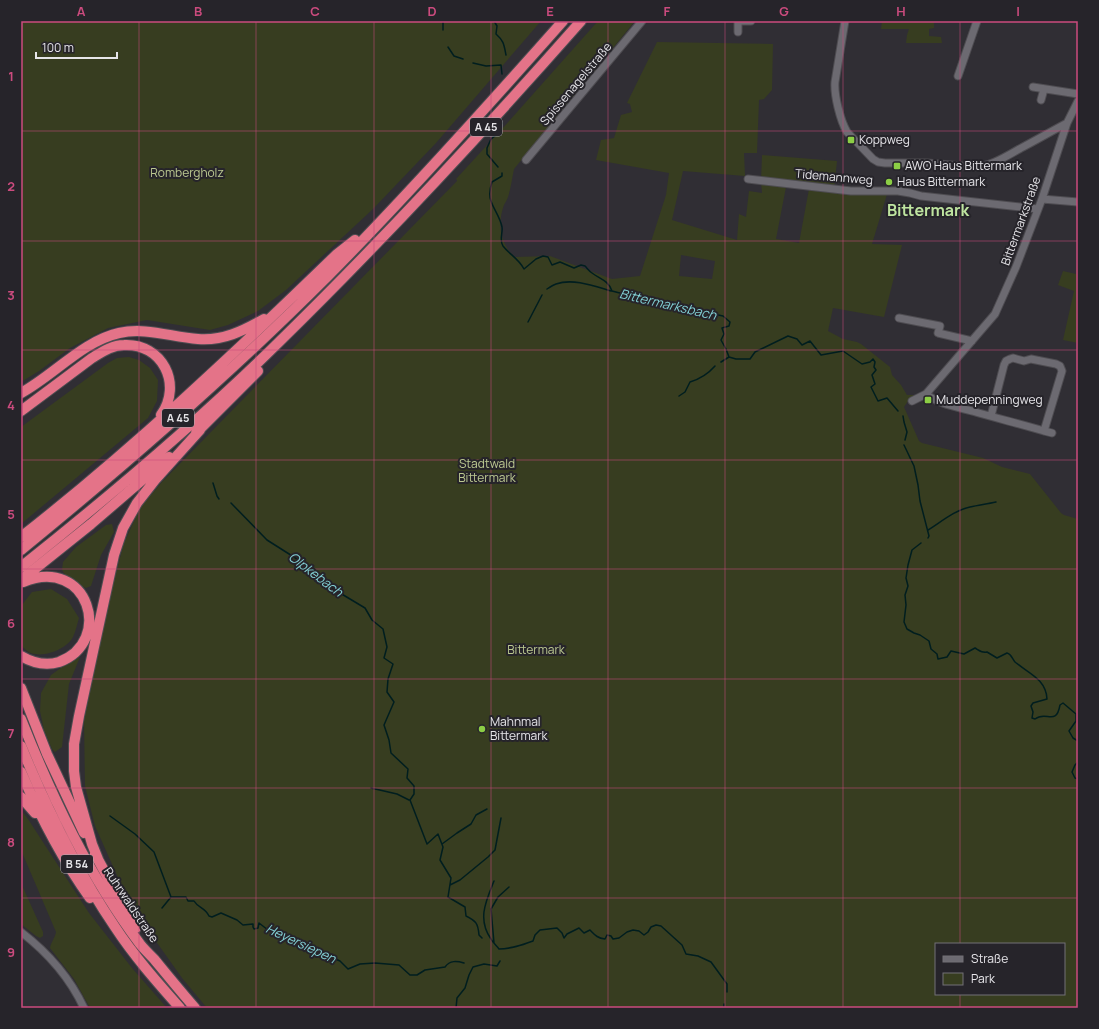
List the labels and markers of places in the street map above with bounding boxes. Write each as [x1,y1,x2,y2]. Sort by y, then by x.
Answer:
place label: Koppweg [859,131,910,148]
marker: Koppweg [846,135,856,145]
place label: AWO Haus Bittermark [905,157,1023,174]
marker: AWO Haus Bittermark [892,161,902,171]
place label: Haus Bittermark [897,173,986,190]
marker: Haus Bittermark [884,177,894,187]
place label: Muddepenningweg [936,391,1043,408]
marker: Muddepenningweg [923,395,933,405]
place label: Mahnmal Bittermark [490,713,549,744]
marker: Mahnmal Bittermark [477,724,487,734]

